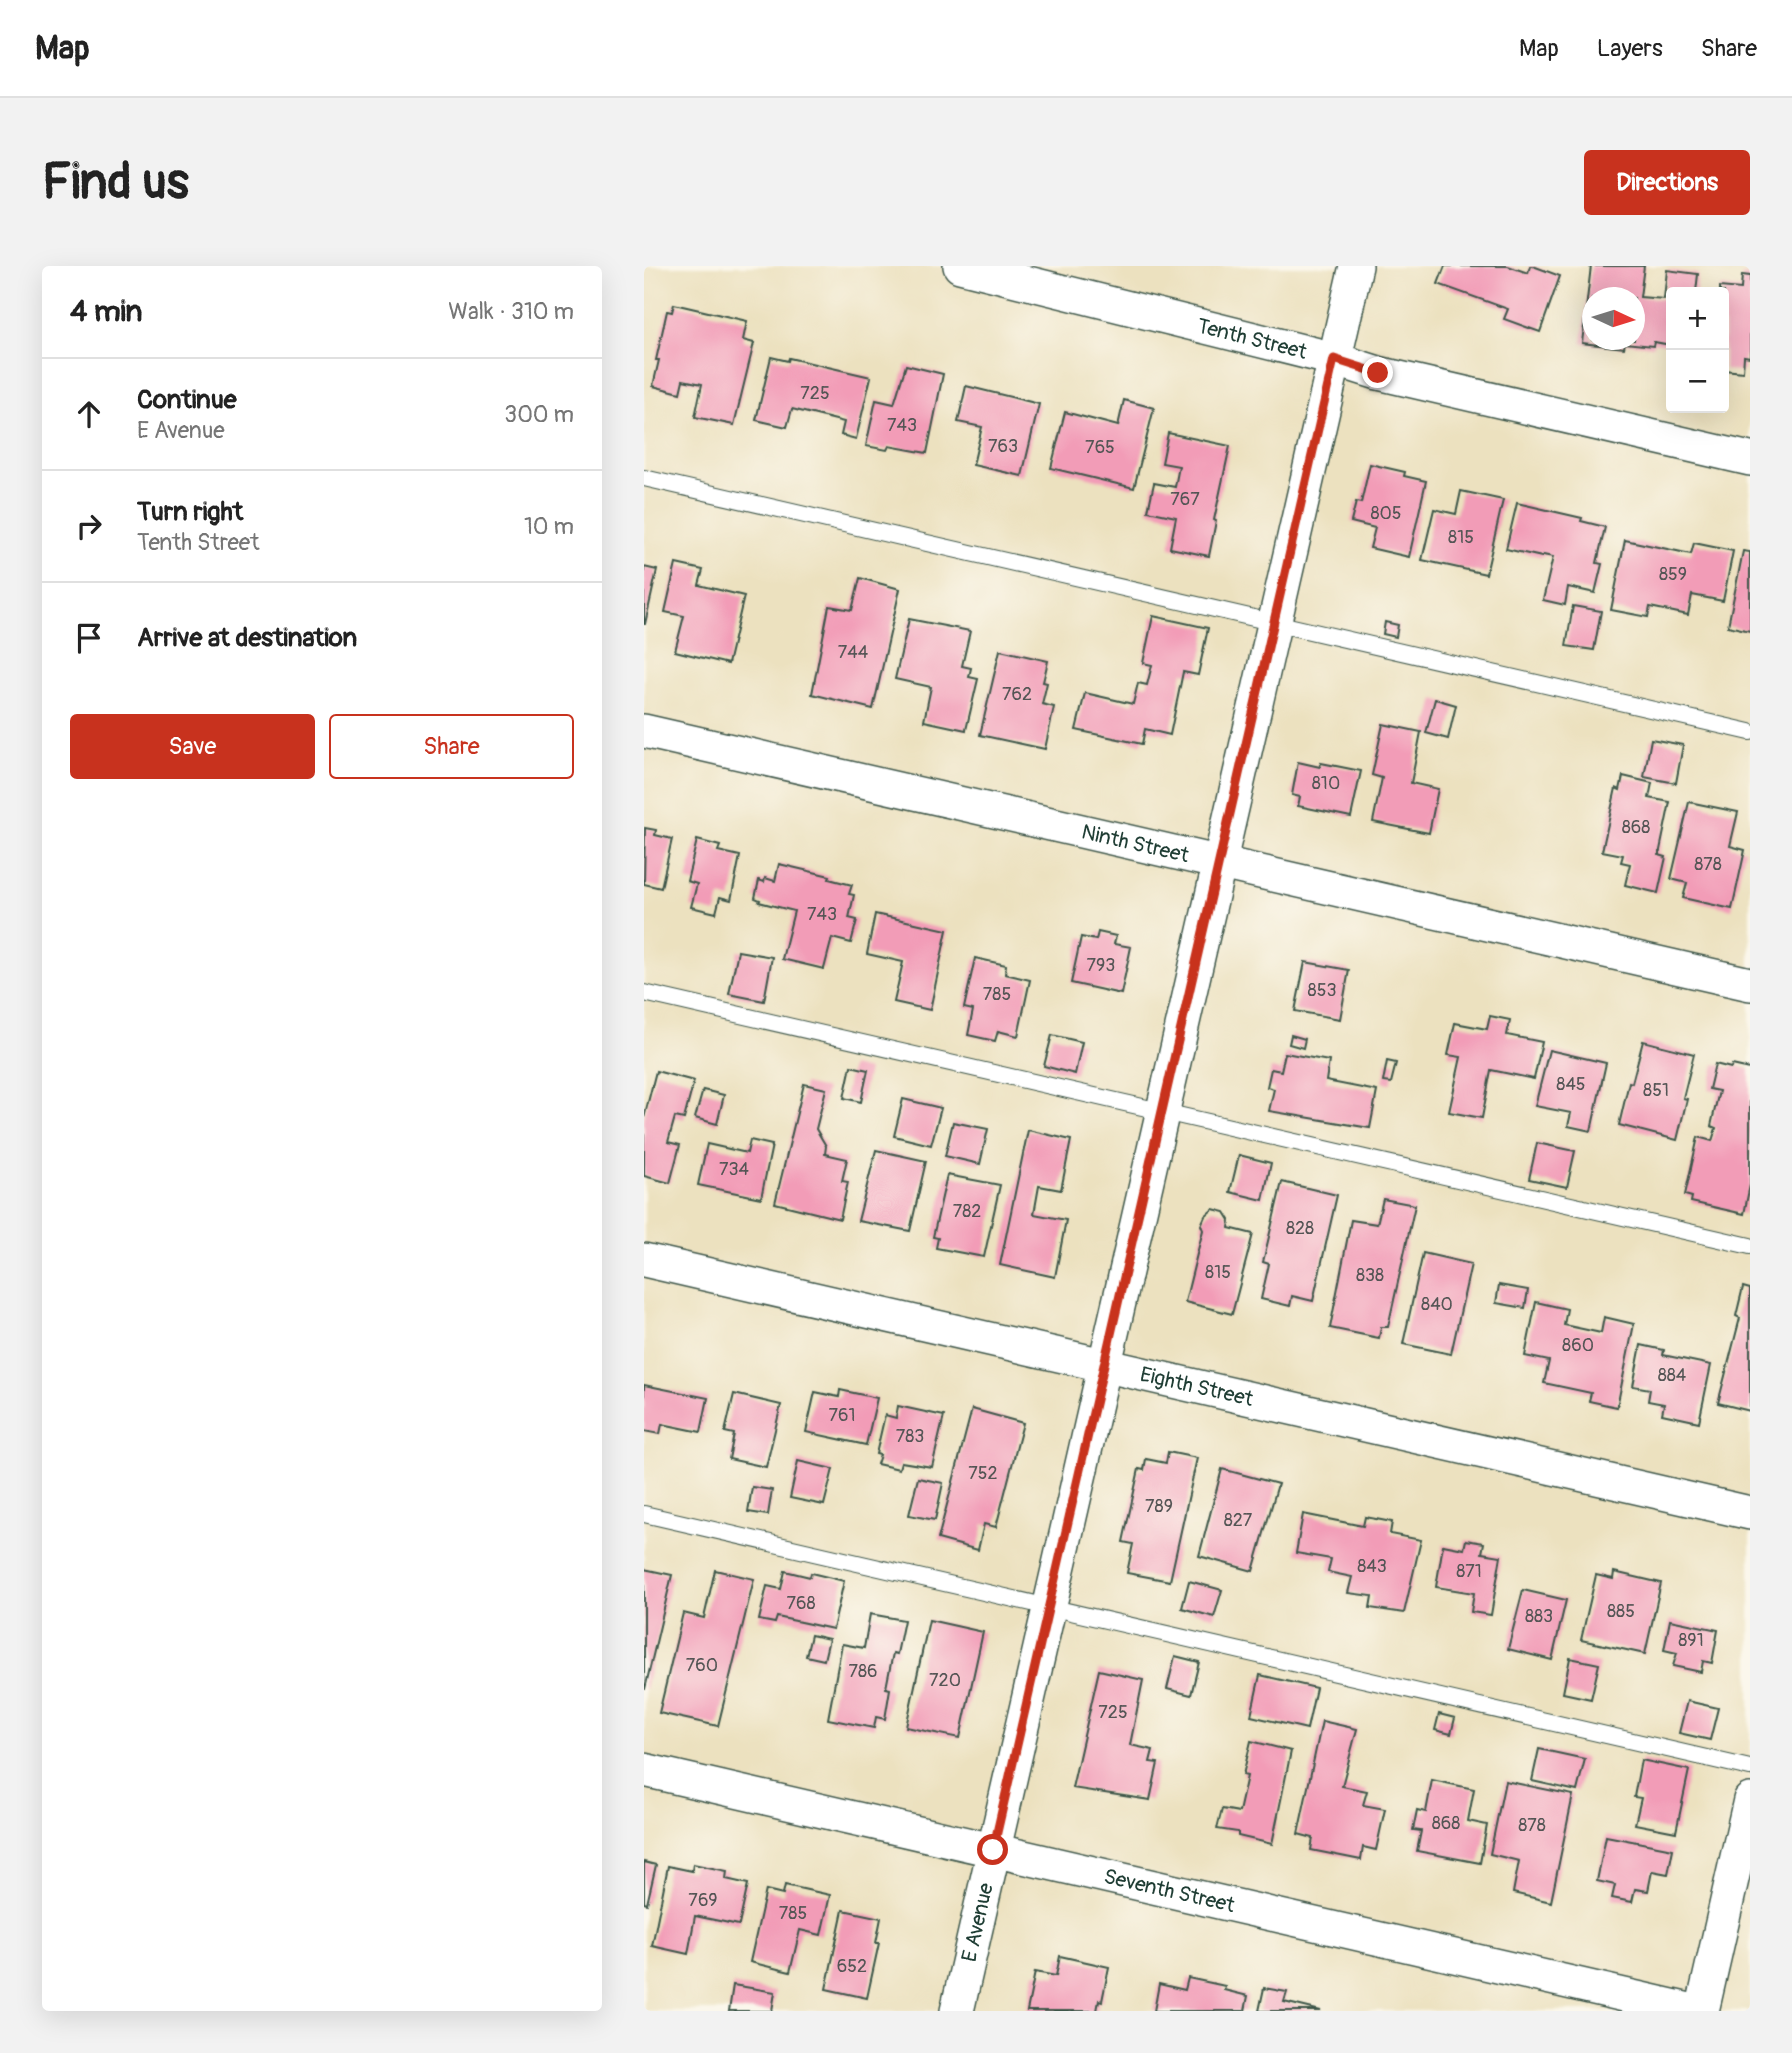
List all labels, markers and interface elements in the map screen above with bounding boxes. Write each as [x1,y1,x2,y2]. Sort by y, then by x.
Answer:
text: Map [35,28,90,69]
text: Map [1519,34,1559,63]
text: Layers [1597,34,1663,63]
text: Share [1701,34,1757,63]
button: Directions [1584,150,1750,215]
text: Find us [42,152,189,213]
north arrow [1582,287,1645,350]
map controls [1666,287,1729,413]
button: + [1666,287,1729,350]
text: 4 min [70,293,143,330]
text: Walk · 310 m [448,297,574,326]
street label: Tenth Street [1194,313,1310,366]
button: − [1666,350,1729,413]
route end [1362,357,1393,388]
house number: 725 [800,382,830,405]
text: Continue [137,384,237,416]
icon: ahead [70,395,108,433]
text: 300 m [504,400,574,429]
house number: 743 [887,414,917,437]
text: E Avenue [137,416,225,445]
house number: 763 [988,435,1018,458]
house number: 765 [1085,436,1115,459]
house number: 767 [1170,488,1200,511]
text: Turn right [137,496,243,528]
house number: 805 [1370,502,1402,525]
icon: right [70,507,108,545]
text: 10 m [524,512,574,541]
house number: 815 [1448,526,1474,549]
text: Tenth Street [137,528,259,557]
house number: 859 [1659,563,1687,586]
icon: arrive [70,619,108,657]
text: Arrive at destination [137,622,357,654]
house number: 744 [838,641,869,664]
house number: 762 [1002,683,1032,706]
button: Save [70,714,315,779]
button: Share [329,714,574,779]
house number: 810 [1312,772,1340,795]
house number: 868 [1622,816,1650,839]
street label: Ninth Street [1079,819,1192,869]
house number: 878 [1694,853,1722,876]
house number: 743 [807,903,837,926]
house number: 793 [1087,954,1115,977]
house number: 853 [1308,979,1336,1002]
house number: 785 [983,983,1011,1006]
house number: 845 [1556,1073,1586,1096]
house number: 851 [1643,1079,1669,1102]
house number: 734 [719,1158,750,1181]
house number: 782 [953,1200,981,1223]
house number: 828 [1286,1217,1314,1240]
house number: 815 [1205,1261,1231,1284]
house number: 838 [1356,1264,1384,1287]
house number: 840 [1421,1293,1453,1316]
house number: 860 [1562,1334,1594,1357]
street label: Eighth Street [1137,1361,1256,1413]
house number: 884 [1658,1364,1687,1387]
house number: 761 [828,1404,856,1427]
house number: 783 [896,1425,924,1448]
house number: 752 [968,1462,998,1485]
house number: 789 [1145,1495,1173,1518]
house number: 827 [1224,1509,1253,1532]
house number: 843 [1357,1555,1387,1578]
house number: 871 [1456,1560,1482,1583]
house number: 768 [786,1592,816,1615]
house number: 885 [1607,1600,1635,1623]
house number: 883 [1525,1605,1553,1628]
house number: 891 [1678,1629,1704,1652]
house number: 760 [686,1654,718,1677]
house number: 786 [848,1660,878,1683]
house number: 720 [929,1669,961,1692]
house number: 725 [1098,1701,1128,1724]
house number: 868 [1432,1812,1460,1835]
house number: 878 [1518,1814,1546,1837]
route start [977,1834,1008,1865]
street label: Seventh Street [1101,1863,1238,1919]
street label: E Avenue [956,1880,1000,1964]
house number: 769 [688,1889,718,1912]
house number: 785 [779,1902,807,1925]
house number: 652 [837,1955,867,1978]

